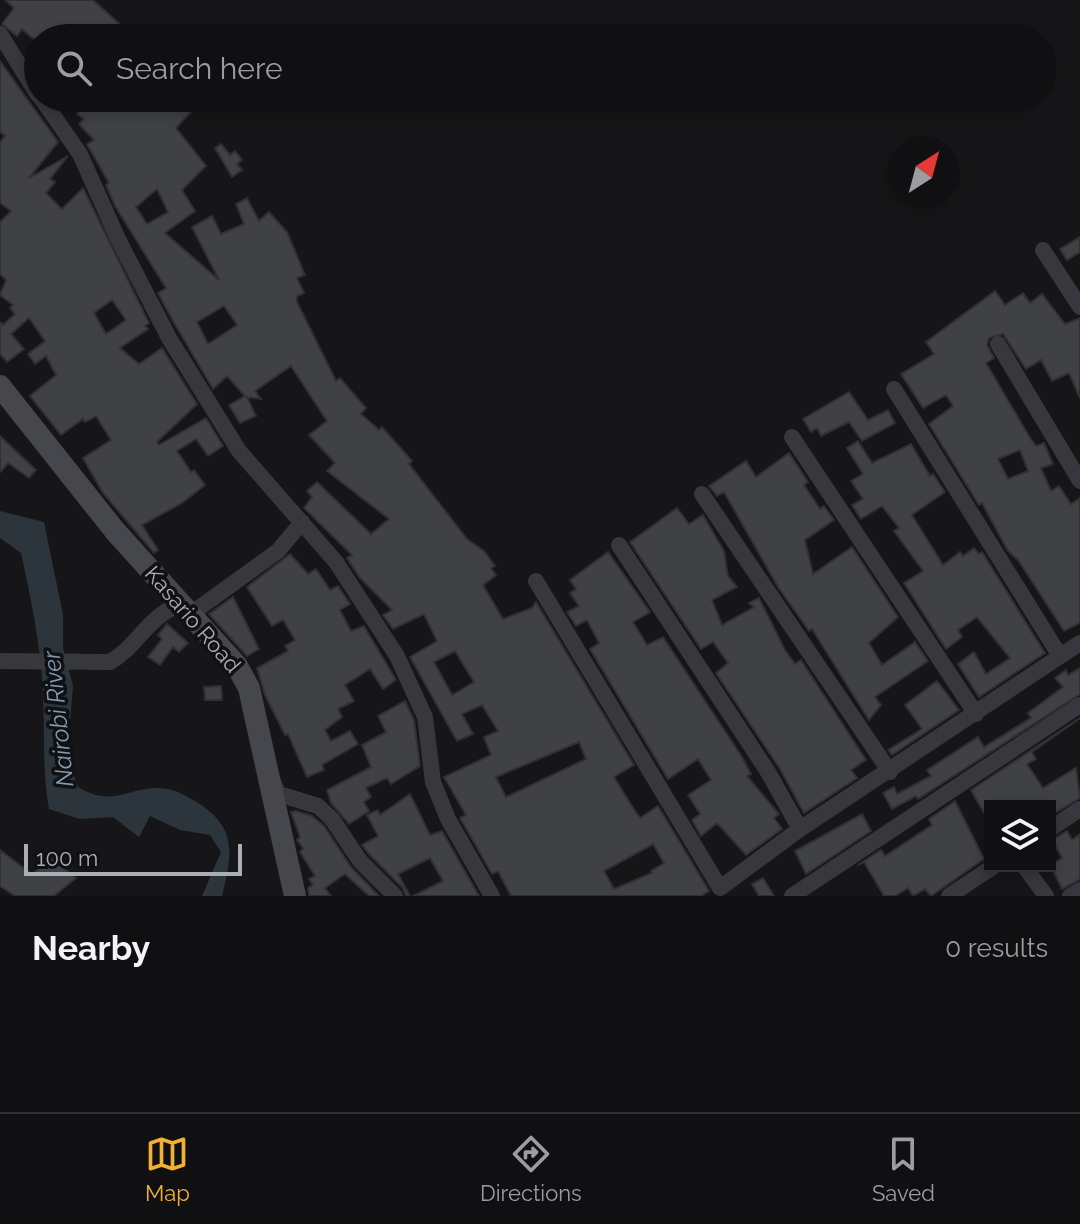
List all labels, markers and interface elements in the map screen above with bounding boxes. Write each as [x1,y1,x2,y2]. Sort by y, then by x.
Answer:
search box [24,24,1056,112]
icon: search [52,46,96,90]
text: Search here [116,51,283,86]
north arrow [888,136,960,208]
street label: Kasario Road [140,560,246,678]
water label: Nairobi River [36,649,80,788]
map controls [984,800,1056,872]
button: layers [984,800,1056,872]
scale bar [24,840,242,876]
text: 100 m [36,845,98,871]
text: Nearby [32,928,150,968]
text: 0 results [945,933,1048,963]
tab: Map [145,1132,190,1206]
tab: Directions [480,1132,582,1206]
tab: Saved [872,1132,935,1206]

